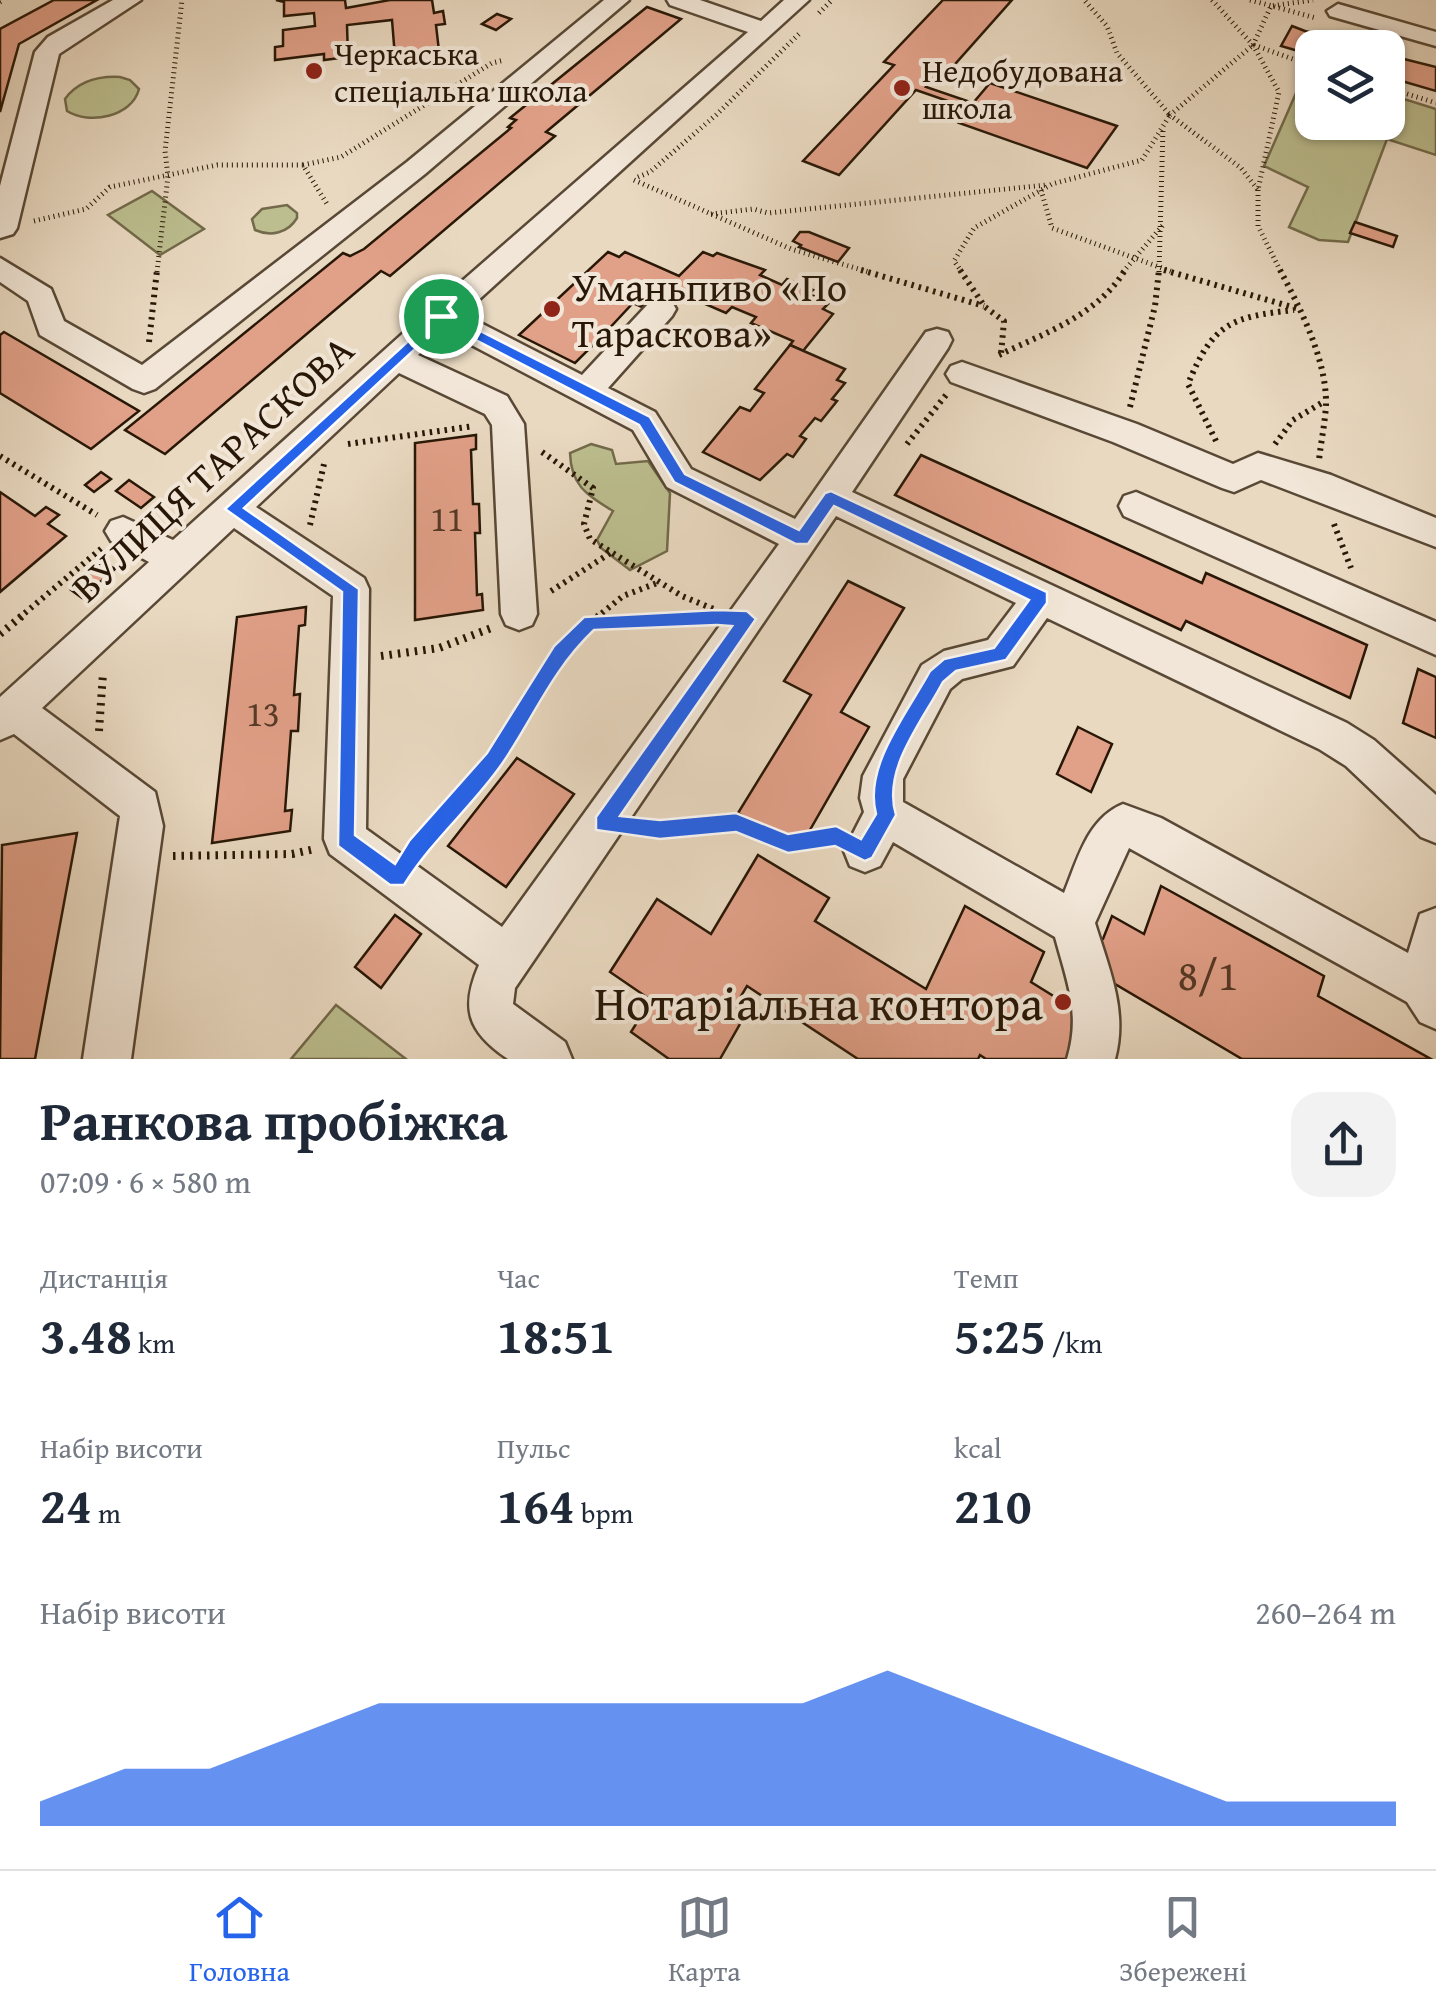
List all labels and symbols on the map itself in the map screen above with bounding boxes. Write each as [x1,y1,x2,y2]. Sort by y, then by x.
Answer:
place label: Черкаська спеціальна школа [334,30,588,114]
place label: Недобудована школа [922,47,1124,131]
marker: Черкаська спеціальна школа [303,60,325,82]
marker: Недобудована школа [891,77,913,99]
place label: Уманьпиво «По Тараскова» [572,257,847,362]
pin [399,274,484,359]
marker: Уманьпиво «По Тараскова» [541,298,563,320]
street label: ВУЛИЦЯ ТАРАСКОВА [58,321,366,615]
house number: 11 [430,493,464,544]
house number: 13 [246,688,280,739]
house number: 8/1 [1178,944,1238,1005]
place label: Нотаріальна контора [594,967,1043,1038]
marker: Нотаріальна контора [1052,991,1074,1013]

